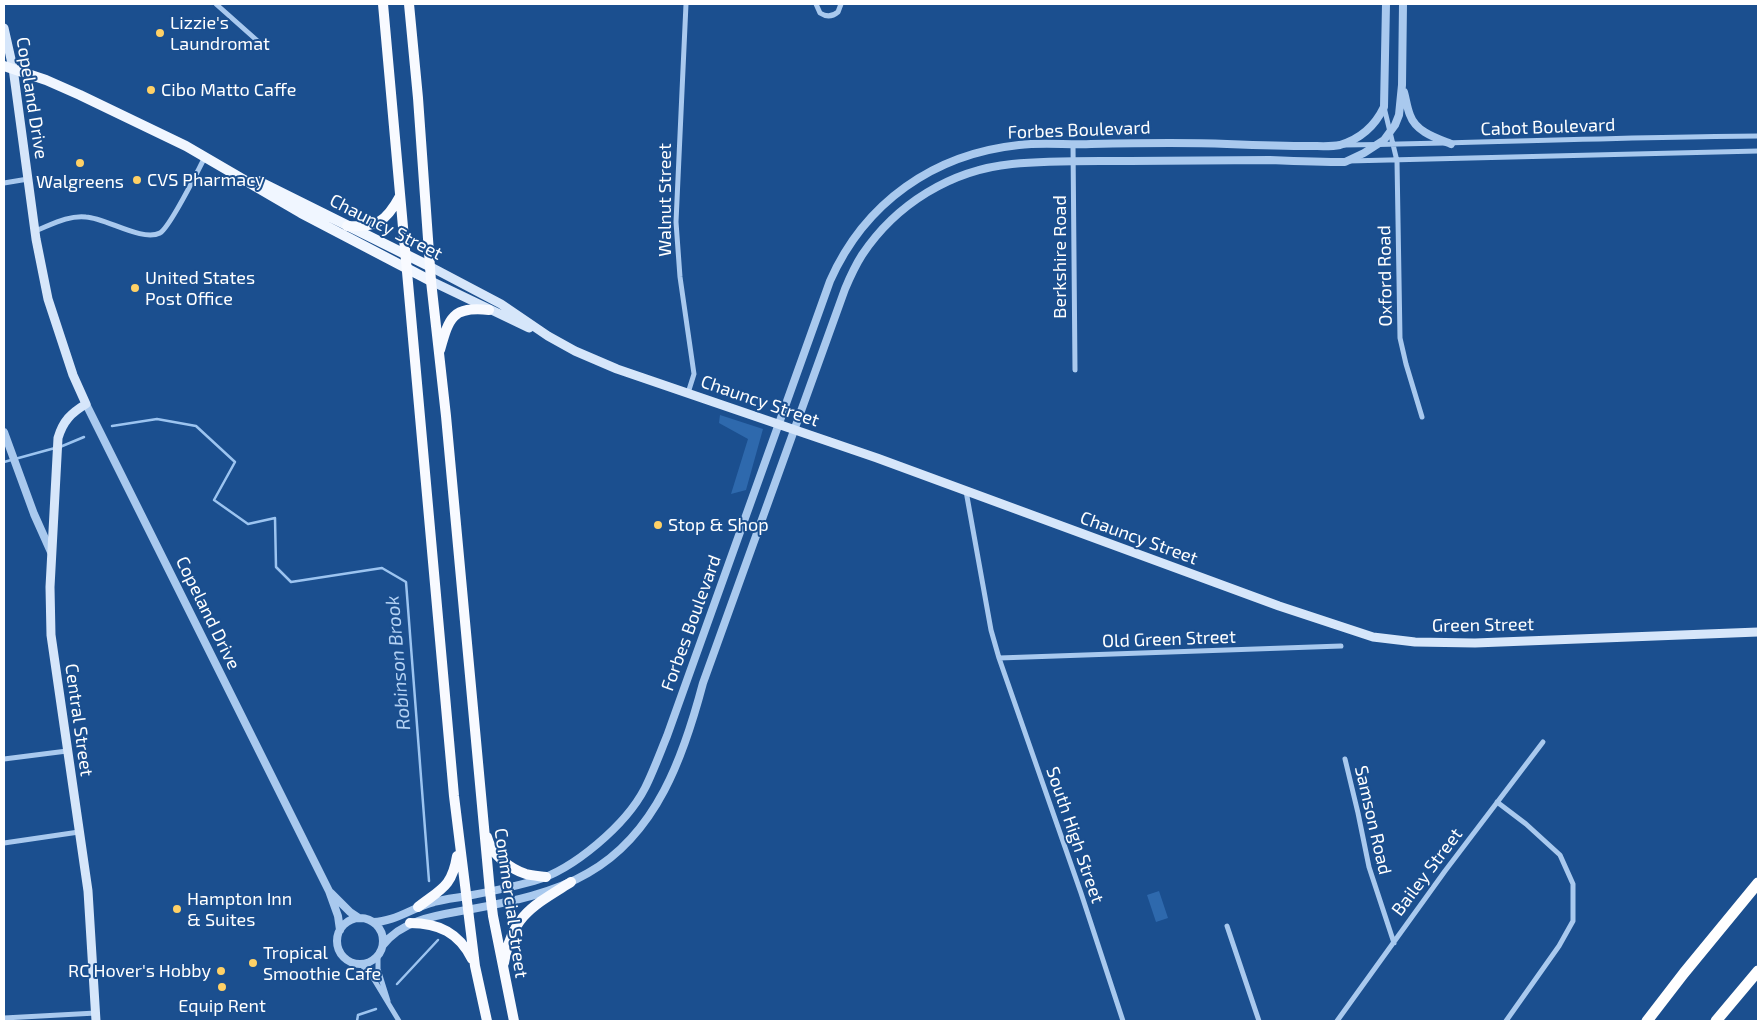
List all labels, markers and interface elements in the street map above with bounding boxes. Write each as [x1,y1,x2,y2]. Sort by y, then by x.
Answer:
place label: Lizzie's Laundromat [170,12,270,54]
marker: Lizzie's Laundromat [154,27,166,39]
street label: Copeland Drive [12,35,52,161]
place label: Cibo Matto Caffe [161,79,296,101]
marker: Cibo Matto Caffe [145,84,157,96]
street label: Cabot Boulevard [1480,114,1616,140]
street label: Forbes Boulevard [1007,117,1151,143]
street label: Walnut Street [654,143,676,257]
marker: Walgreens [74,157,86,169]
place label: CVS Pharmacy [147,169,264,191]
place label: Walgreens [36,171,124,193]
marker: CVS Pharmacy [131,174,143,186]
street label: Chauncy Street [326,189,446,265]
street label: Berkshire Road [1049,195,1071,319]
street label: Oxford Road [1373,225,1397,327]
place label: United States Post Office [145,267,255,310]
marker: United States Post Office [129,282,141,294]
street label: Chauncy Street [698,371,822,431]
street label: Chauncy Street [1077,507,1201,569]
place label: Stop & Shop [668,514,769,536]
marker: Stop & Shop [652,519,664,531]
street label: Forbes Boulevard [656,552,726,694]
street label: Copeland Drive [171,553,245,673]
water label: Robinson Brook [381,595,415,731]
street label: Green Street [1432,613,1534,637]
street label: Old Green Street [1102,626,1236,652]
street label: Central Street [60,662,98,778]
street label: Samson Road [1350,763,1396,877]
street label: South High Street [1042,764,1108,906]
street label: Bailey Street [1387,824,1467,920]
street label: Commercial Street [490,827,532,979]
place label: Hampton Inn & Suites [187,888,292,931]
marker: Hampton Inn & Suites [171,903,183,915]
place label: Tropical Smoothie Cafe [263,942,381,984]
marker: Tropical Smoothie Cafe [247,957,259,969]
place label: RC Hover's Hobby [68,960,211,982]
marker: RC Hover's Hobby [215,965,227,977]
marker: Equip Rent [216,981,228,993]
place label: Equip Rent [178,995,266,1017]

